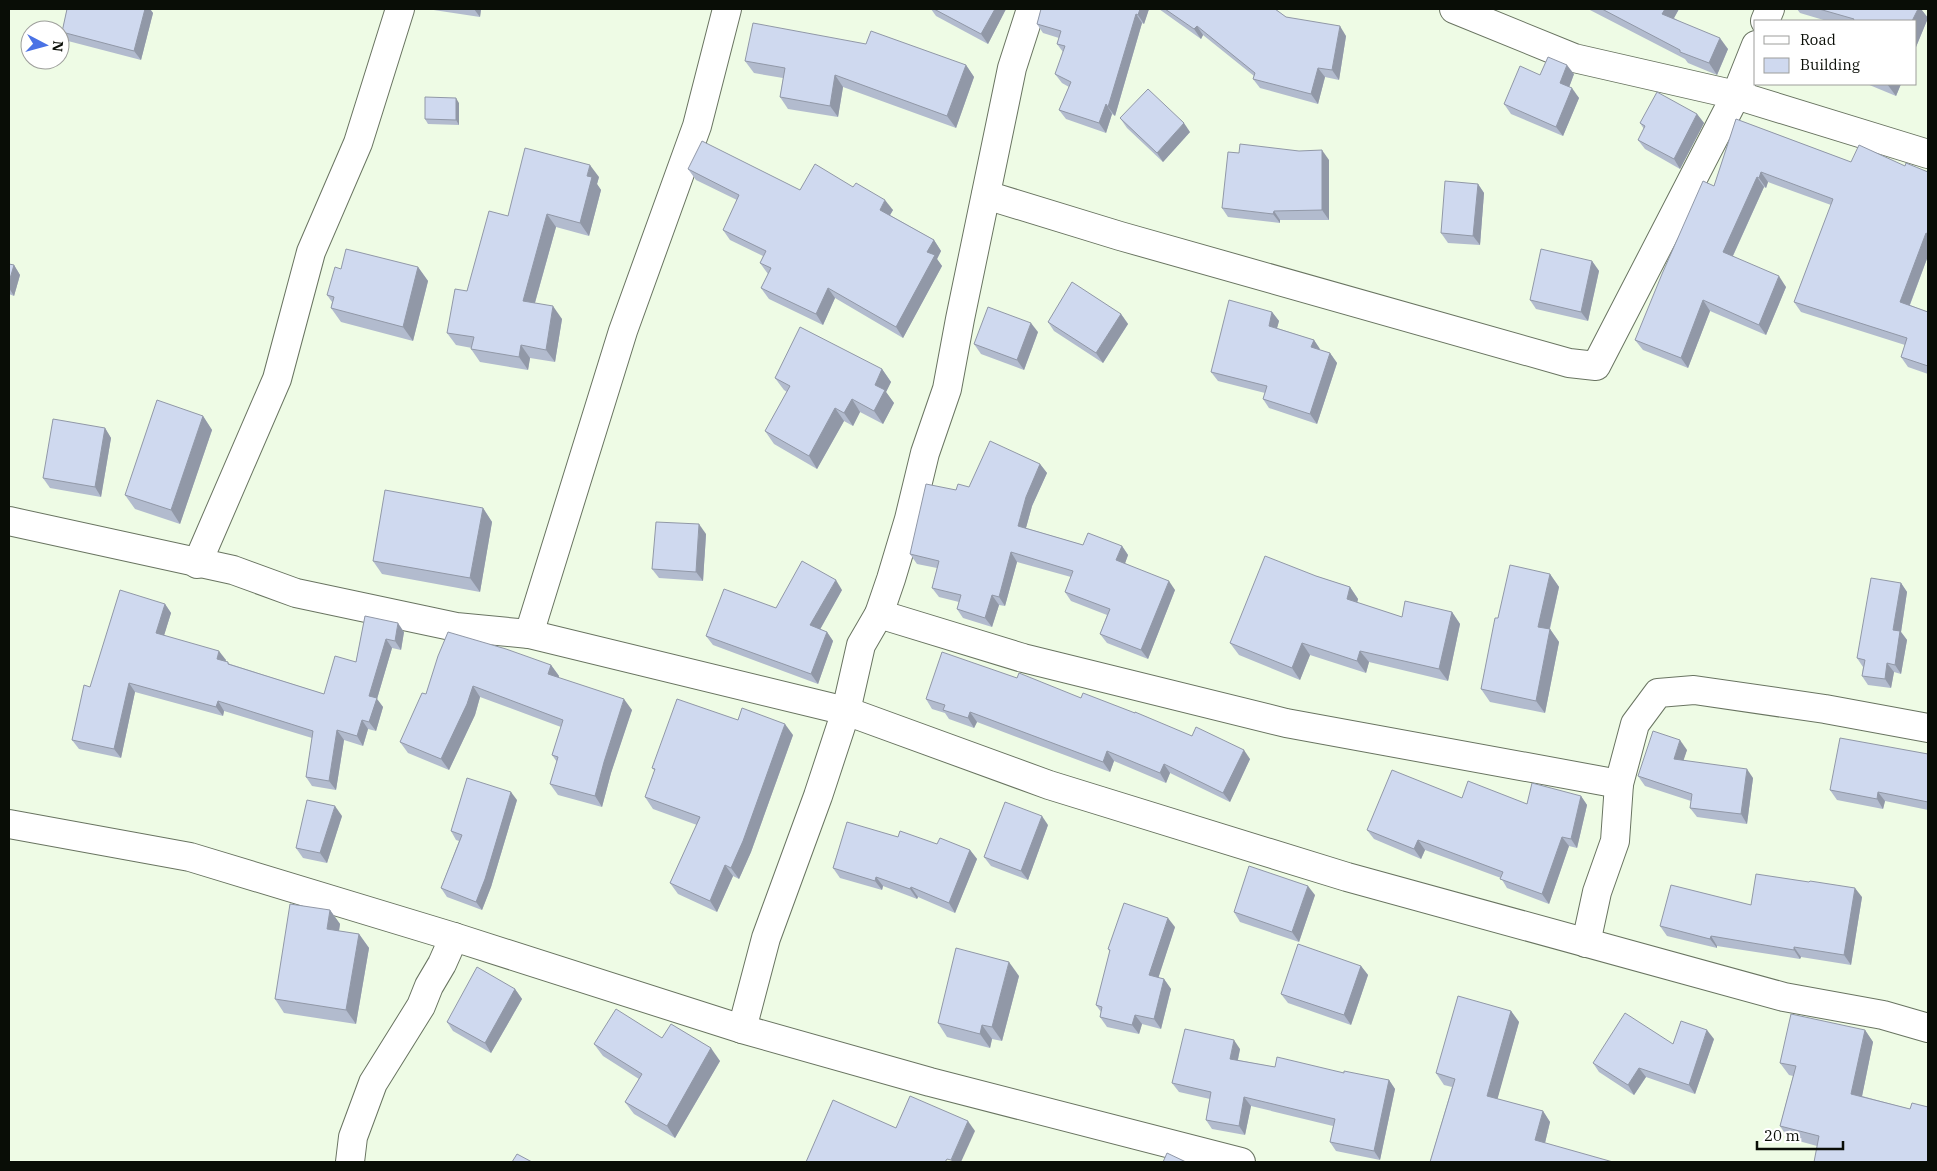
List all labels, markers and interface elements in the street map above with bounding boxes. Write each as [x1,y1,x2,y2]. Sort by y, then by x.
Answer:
north arrow [20,20,70,70]
legend [1754,20,1917,85]
text: Road [1800,30,1836,49]
text: N [48,40,67,53]
text: Building [1800,55,1860,74]
scale bar [1757,1118,1843,1150]
text: 20 m [1764,1126,1800,1145]

